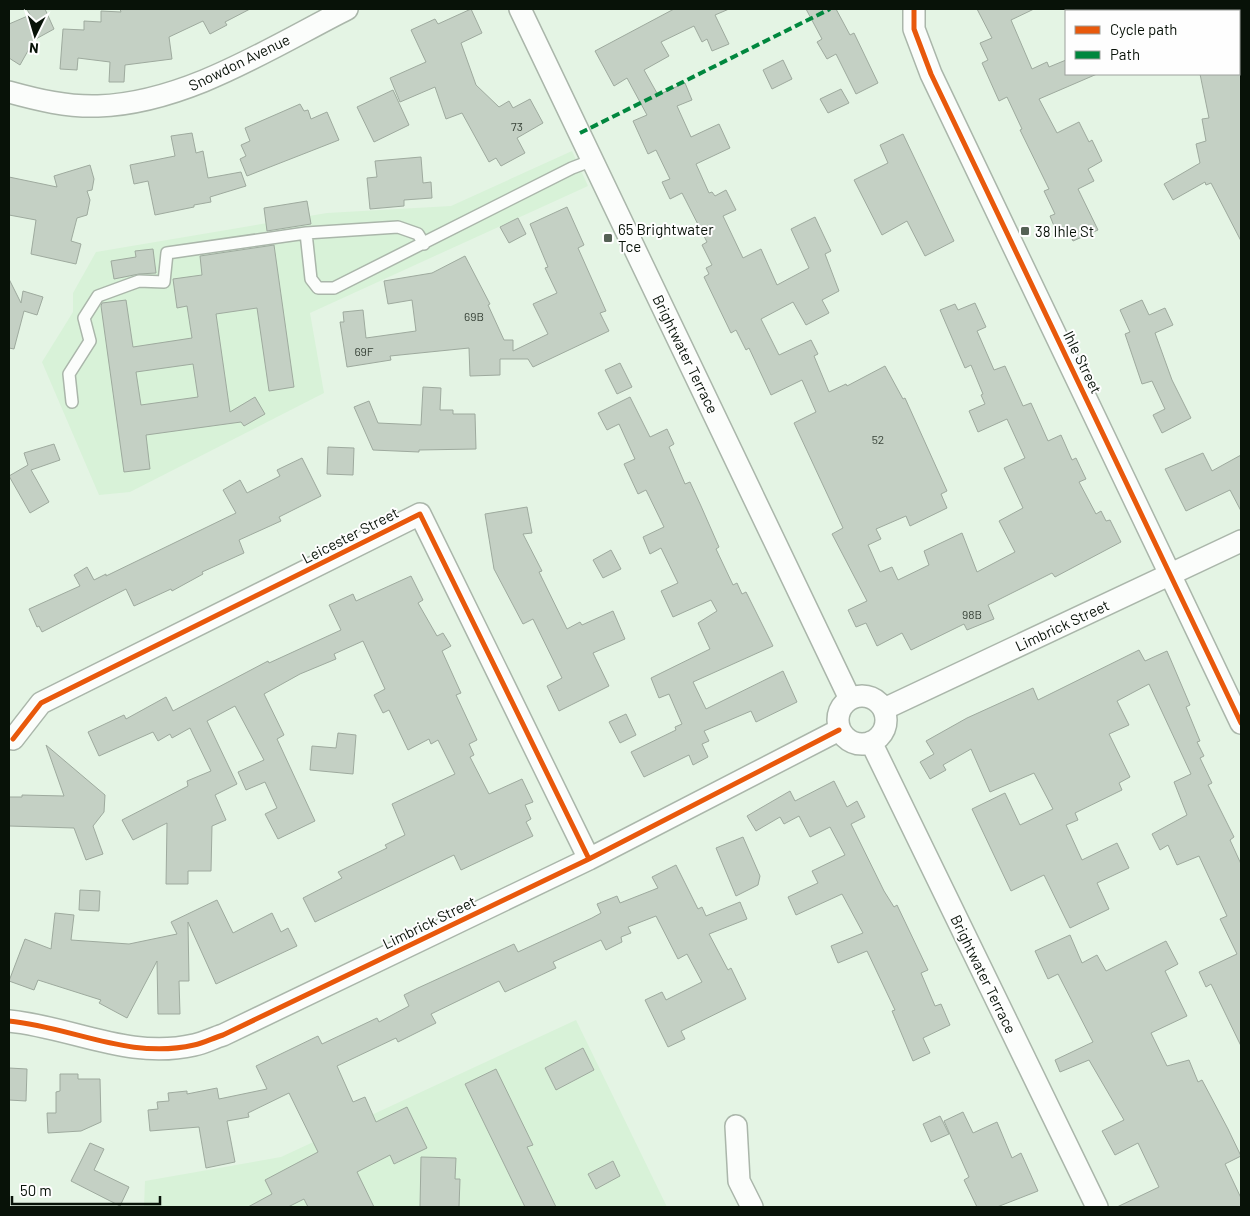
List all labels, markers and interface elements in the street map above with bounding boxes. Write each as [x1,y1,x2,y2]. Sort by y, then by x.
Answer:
north arrow [10,10,60,60]
legend [1065,10,1240,75]
text: Cycle path [1110,20,1177,38]
street label: Snowdon Avenue [185,30,293,94]
text: N [28,40,39,57]
text: Path [1110,45,1140,63]
house number: 73 [511,119,523,133]
place label: 65 Brightwater Tce [618,220,714,255]
place label: 38 Ihle St [1035,222,1094,240]
marker: 38 Ihle St [1019,225,1031,237]
marker: 65 Brightwater Tce [602,232,614,244]
street label: Brightwater Terrace [649,292,723,416]
house number: 69B [464,309,484,323]
street label: Ihle Street [1060,328,1106,396]
house number: 69F [354,344,374,358]
house number: 52 [872,432,884,446]
street label: Leicester Street [299,503,401,567]
street label: Limbrick Street [1012,595,1112,655]
house number: 98B [962,607,982,621]
street label: Limbrick Street [379,892,479,952]
street label: Brightwater Terrace [947,912,1021,1036]
scale bar [12,1174,160,1206]
text: 50 m [20,1181,52,1199]

